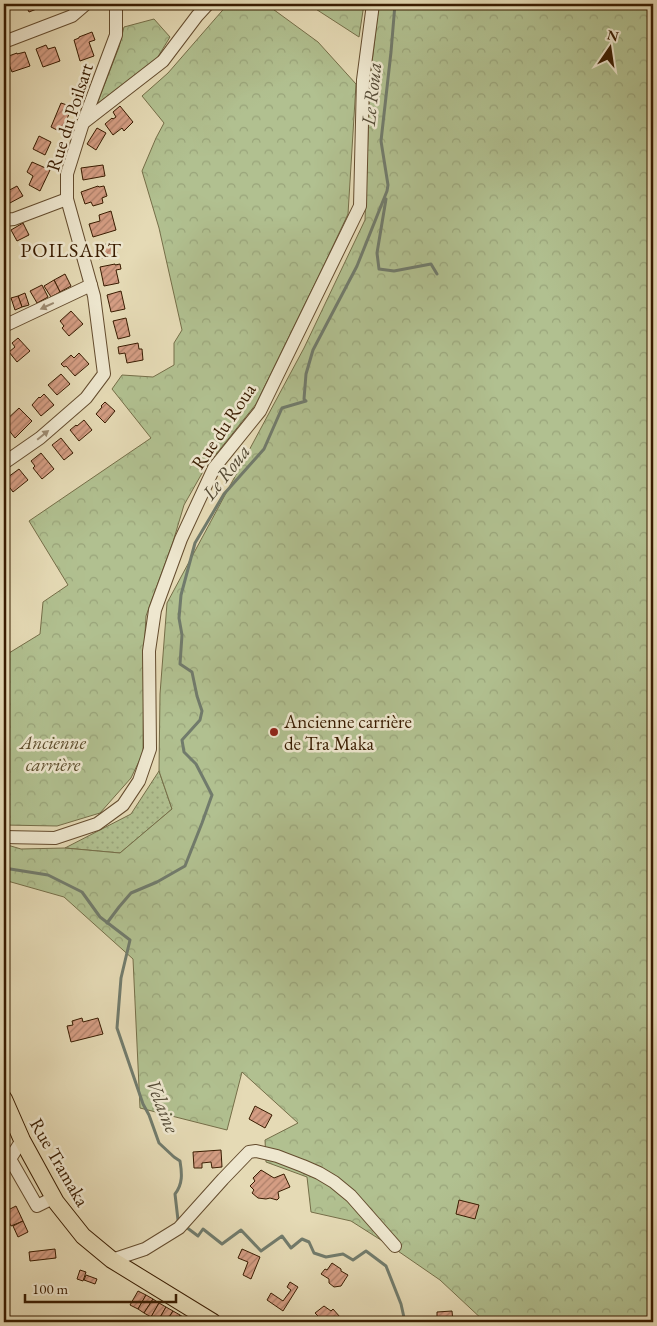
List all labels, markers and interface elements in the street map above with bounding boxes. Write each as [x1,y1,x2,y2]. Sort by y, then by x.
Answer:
north arrow [584,22,634,72]
text: N [605,25,621,46]
street label: Rue du Poilsart [40,60,99,174]
water label: Le Roua [355,61,387,128]
district label: POILSART [20,237,122,263]
one-way arrow [40,302,54,310]
street label: Rue du Roua [185,378,262,474]
one-way arrow [36,429,49,440]
water label: Le Roua [195,439,256,506]
place label: Ancienne carrière de Tra Maka [283,709,412,756]
marker: Ancienne carrière de Tra Maka [268,726,280,738]
park label: Ancienne carrière [18,730,86,777]
water label: Velaine [140,1075,186,1137]
street label: Rue Tramaka [24,1113,95,1211]
scale bar [25,1271,176,1303]
text: 100 m [32,1279,69,1298]

